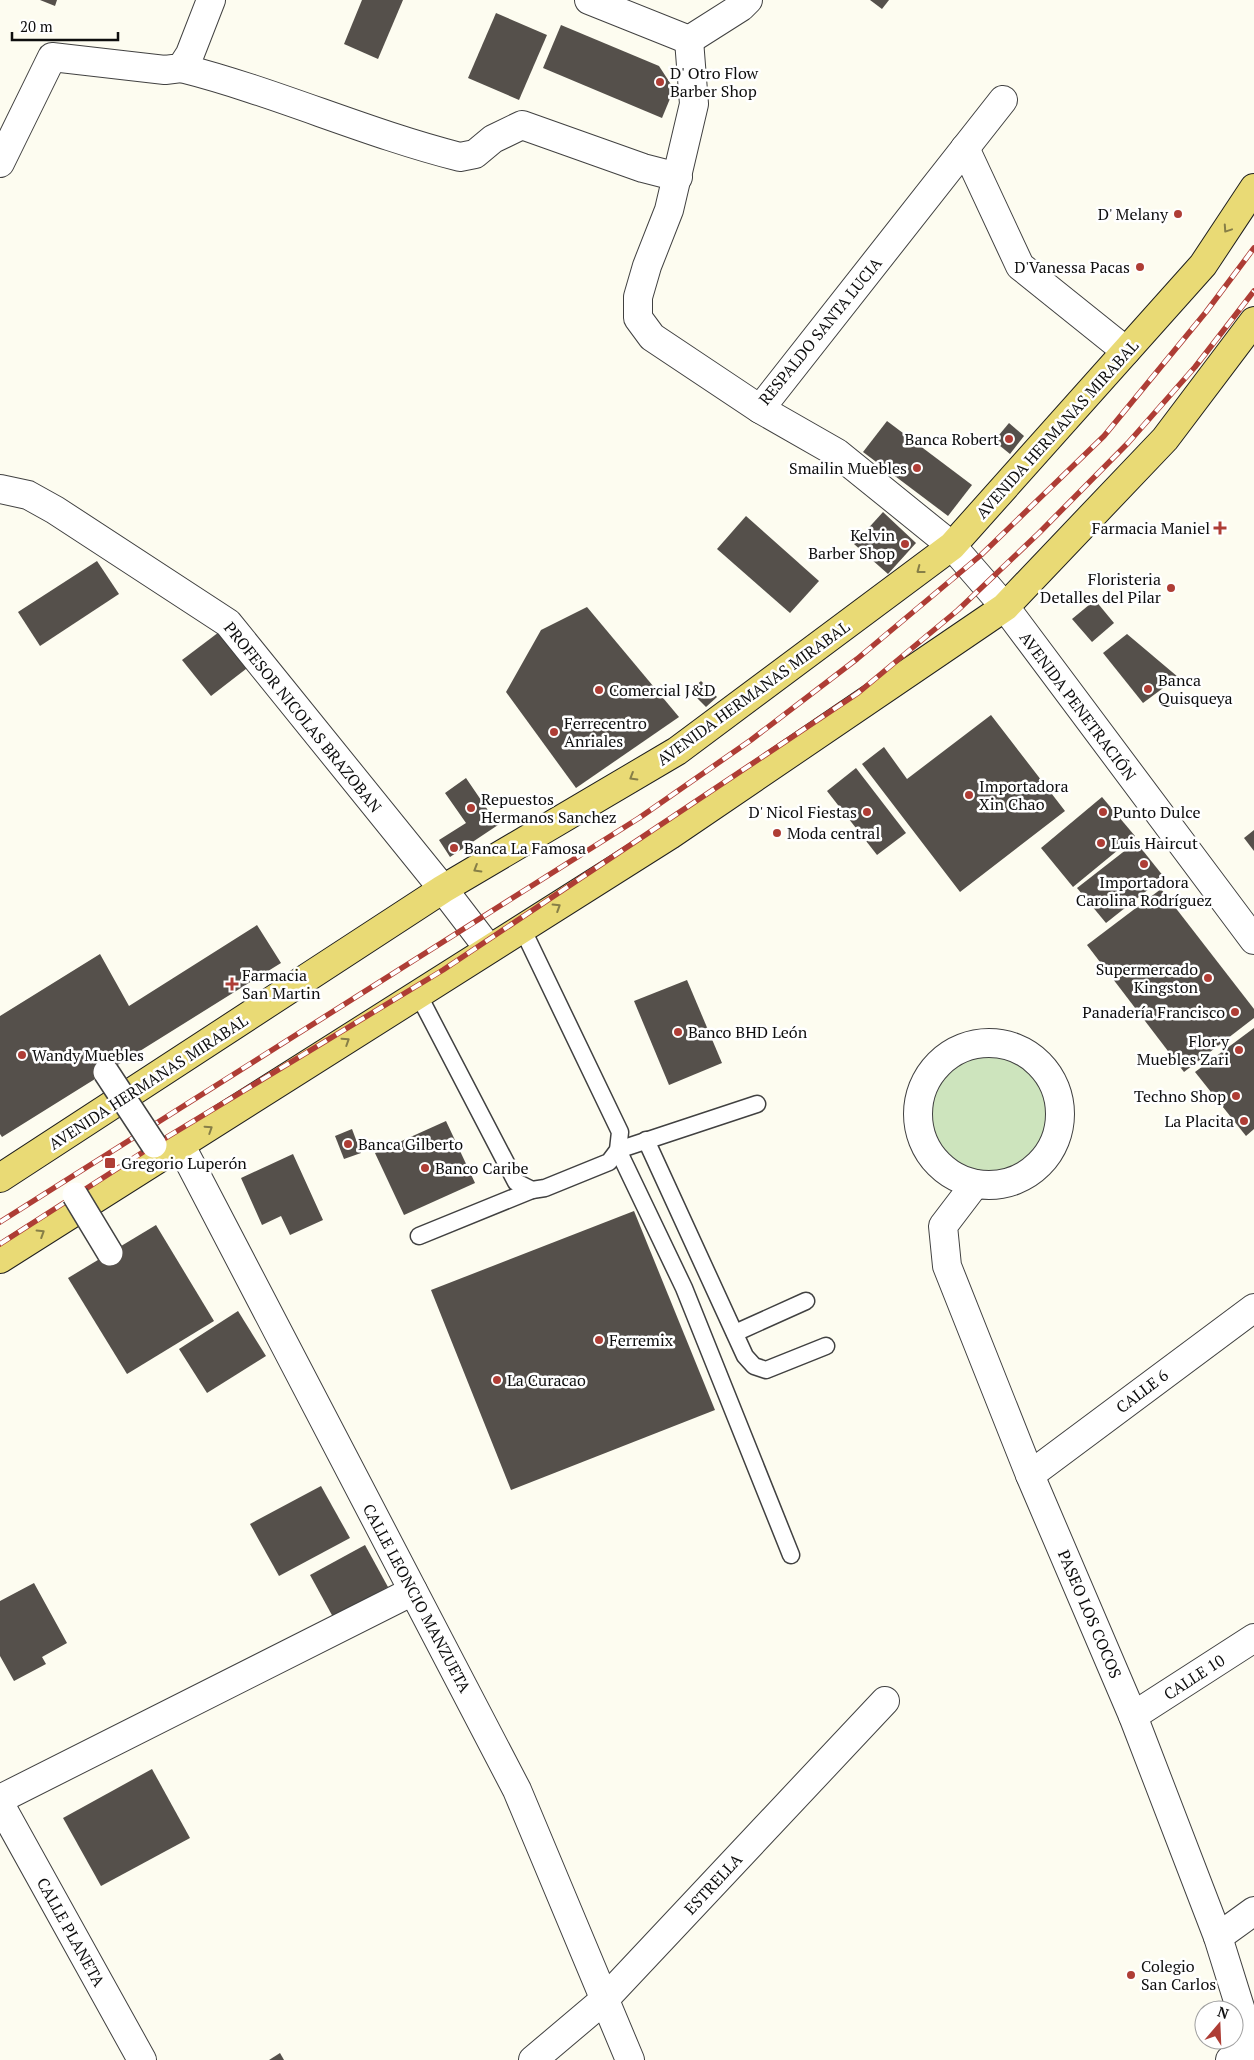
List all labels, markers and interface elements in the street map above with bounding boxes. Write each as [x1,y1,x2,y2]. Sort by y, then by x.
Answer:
scale bar [12,10,119,42]
text: 20 m [20,16,53,36]
place label: D' Otro Flow Barber Shop [670,62,759,102]
marker: D' Otro Flow Barber Shop [654,76,666,88]
place label: D' Melany [1098,203,1169,225]
marker: D' Melany [1172,208,1184,220]
one-way arrow [1224,223,1233,233]
street label: RESPALDO SANTA LUCIA [754,253,886,409]
place label: D'Vanessa Pacas [1014,256,1130,278]
marker: D'Vanessa Pacas [1134,261,1146,273]
street label: AVENIDA HERMANAS MIRABAL [971,335,1143,523]
place label: Banca Robert [905,428,999,450]
marker: Banca Robert [1003,433,1015,445]
place label: Smailin Muebles [789,457,907,479]
marker: Smailin Muebles [911,462,923,474]
place label: Farmacia Maniel [1092,517,1210,539]
marker: Farmacia Maniel [1214,522,1226,534]
place label: Kelvin Barber Shop [808,524,895,564]
marker: Kelvin Barber Shop [899,538,911,550]
one-way arrow [916,564,926,573]
place label: Floristeria Detalles del Pilar [1040,568,1162,608]
marker: Floristeria Detalles del Pilar [1165,582,1177,594]
street label: AVENIDA HERMANAS MIRABAL [652,615,854,770]
street label: PROFESOR NICOLAS BRAZOBAN [219,617,387,817]
street label: AVENIDA PENETRACIÓN [1015,627,1142,785]
place label: Banca Quisqueya [1158,669,1233,709]
place label: Comercial J&D [609,679,716,701]
marker: Banca Quisqueya [1142,683,1154,695]
marker: Comercial J&D [593,684,605,696]
place label: Ferrecentro Anriales [564,712,647,752]
marker: Ferrecentro Anriales [548,726,560,738]
one-way arrow [629,771,638,781]
place label: Importadora Xin Chao [979,775,1068,815]
place label: Repuestos Hermanos Sanchez [481,788,617,828]
marker: Importadora Xin Chao [963,789,975,801]
place label: D' Nicol Fiestas [749,801,857,823]
place label: Punto Dulce [1113,801,1200,823]
marker: Repuestos Hermanos Sanchez [465,802,477,814]
marker: D' Nicol Fiestas [861,806,873,818]
marker: Punto Dulce [1097,806,1109,818]
place label: Moda central [787,822,880,844]
marker: Moda central [771,827,783,839]
place label: Luis Haircut [1111,832,1198,854]
place label: Banca La Famosa [464,837,586,859]
marker: Luis Haircut [1095,837,1107,849]
marker: Banca La Famosa [448,842,460,854]
marker: Importadora Carolina Rodríguez [1138,858,1150,870]
one-way arrow [474,862,483,872]
place label: Importadora Carolina Rodríguez [1076,871,1212,911]
one-way arrow [551,903,560,913]
place label: Supermercado Kingston [1096,958,1198,998]
place label: Farmacia San Martin [242,964,321,1004]
marker: Supermercado Kingston [1202,972,1214,984]
marker: Farmacia San Martin [226,978,238,990]
place label: Panadería Francisco [1082,1001,1225,1023]
marker: Panadería Francisco [1229,1006,1241,1018]
street label: AVENIDA HERMANAS MIRABAL [44,1009,252,1155]
place label: Banco BHD León [688,1021,808,1043]
marker: Banco BHD León [672,1026,684,1038]
place label: Flor y Muebles Zari [1137,1030,1230,1070]
one-way arrow [340,1037,349,1047]
place label: Wandy Muebles [32,1044,144,1066]
marker: Flor y Muebles Zari [1233,1044,1245,1056]
marker: Wandy Muebles [16,1049,28,1061]
place label: Techno Shop [1134,1085,1226,1107]
marker: Techno Shop [1230,1090,1242,1102]
place label: La Placita [1165,1110,1234,1132]
marker: La Placita [1238,1115,1250,1127]
one-way arrow [204,1125,213,1135]
place label: Banca Gilberto [358,1133,463,1155]
marker: Banca Gilberto [342,1138,354,1150]
place label: Gregorio Luperón [121,1152,247,1174]
marker: Gregorio Luperón [103,1156,117,1170]
place label: Banco Caribe [435,1157,528,1179]
marker: Banco Caribe [419,1162,431,1174]
one-way arrow [36,1230,45,1240]
place label: Ferremix [609,1329,674,1351]
marker: Ferremix [593,1334,605,1346]
street label: CALLE 6 [1111,1364,1173,1418]
place label: La Curacao [507,1369,586,1391]
marker: La Curacao [491,1374,503,1386]
street label: CALLE LEONCIO MANZUETA [358,1500,476,1696]
street label: PASEO LOS COCOS [1053,1546,1127,1682]
street label: CALLE 10 [1159,1649,1229,1705]
street label: ESTRELLA [679,1849,747,1919]
street label: CALLE PLANETA [32,1874,110,1990]
place label: Colegio San Carlos [1141,1955,1216,1995]
marker: Colegio San Carlos [1125,1969,1137,1981]
north arrow [1194,2000,1244,2050]
text: N [1215,2002,1232,2023]

